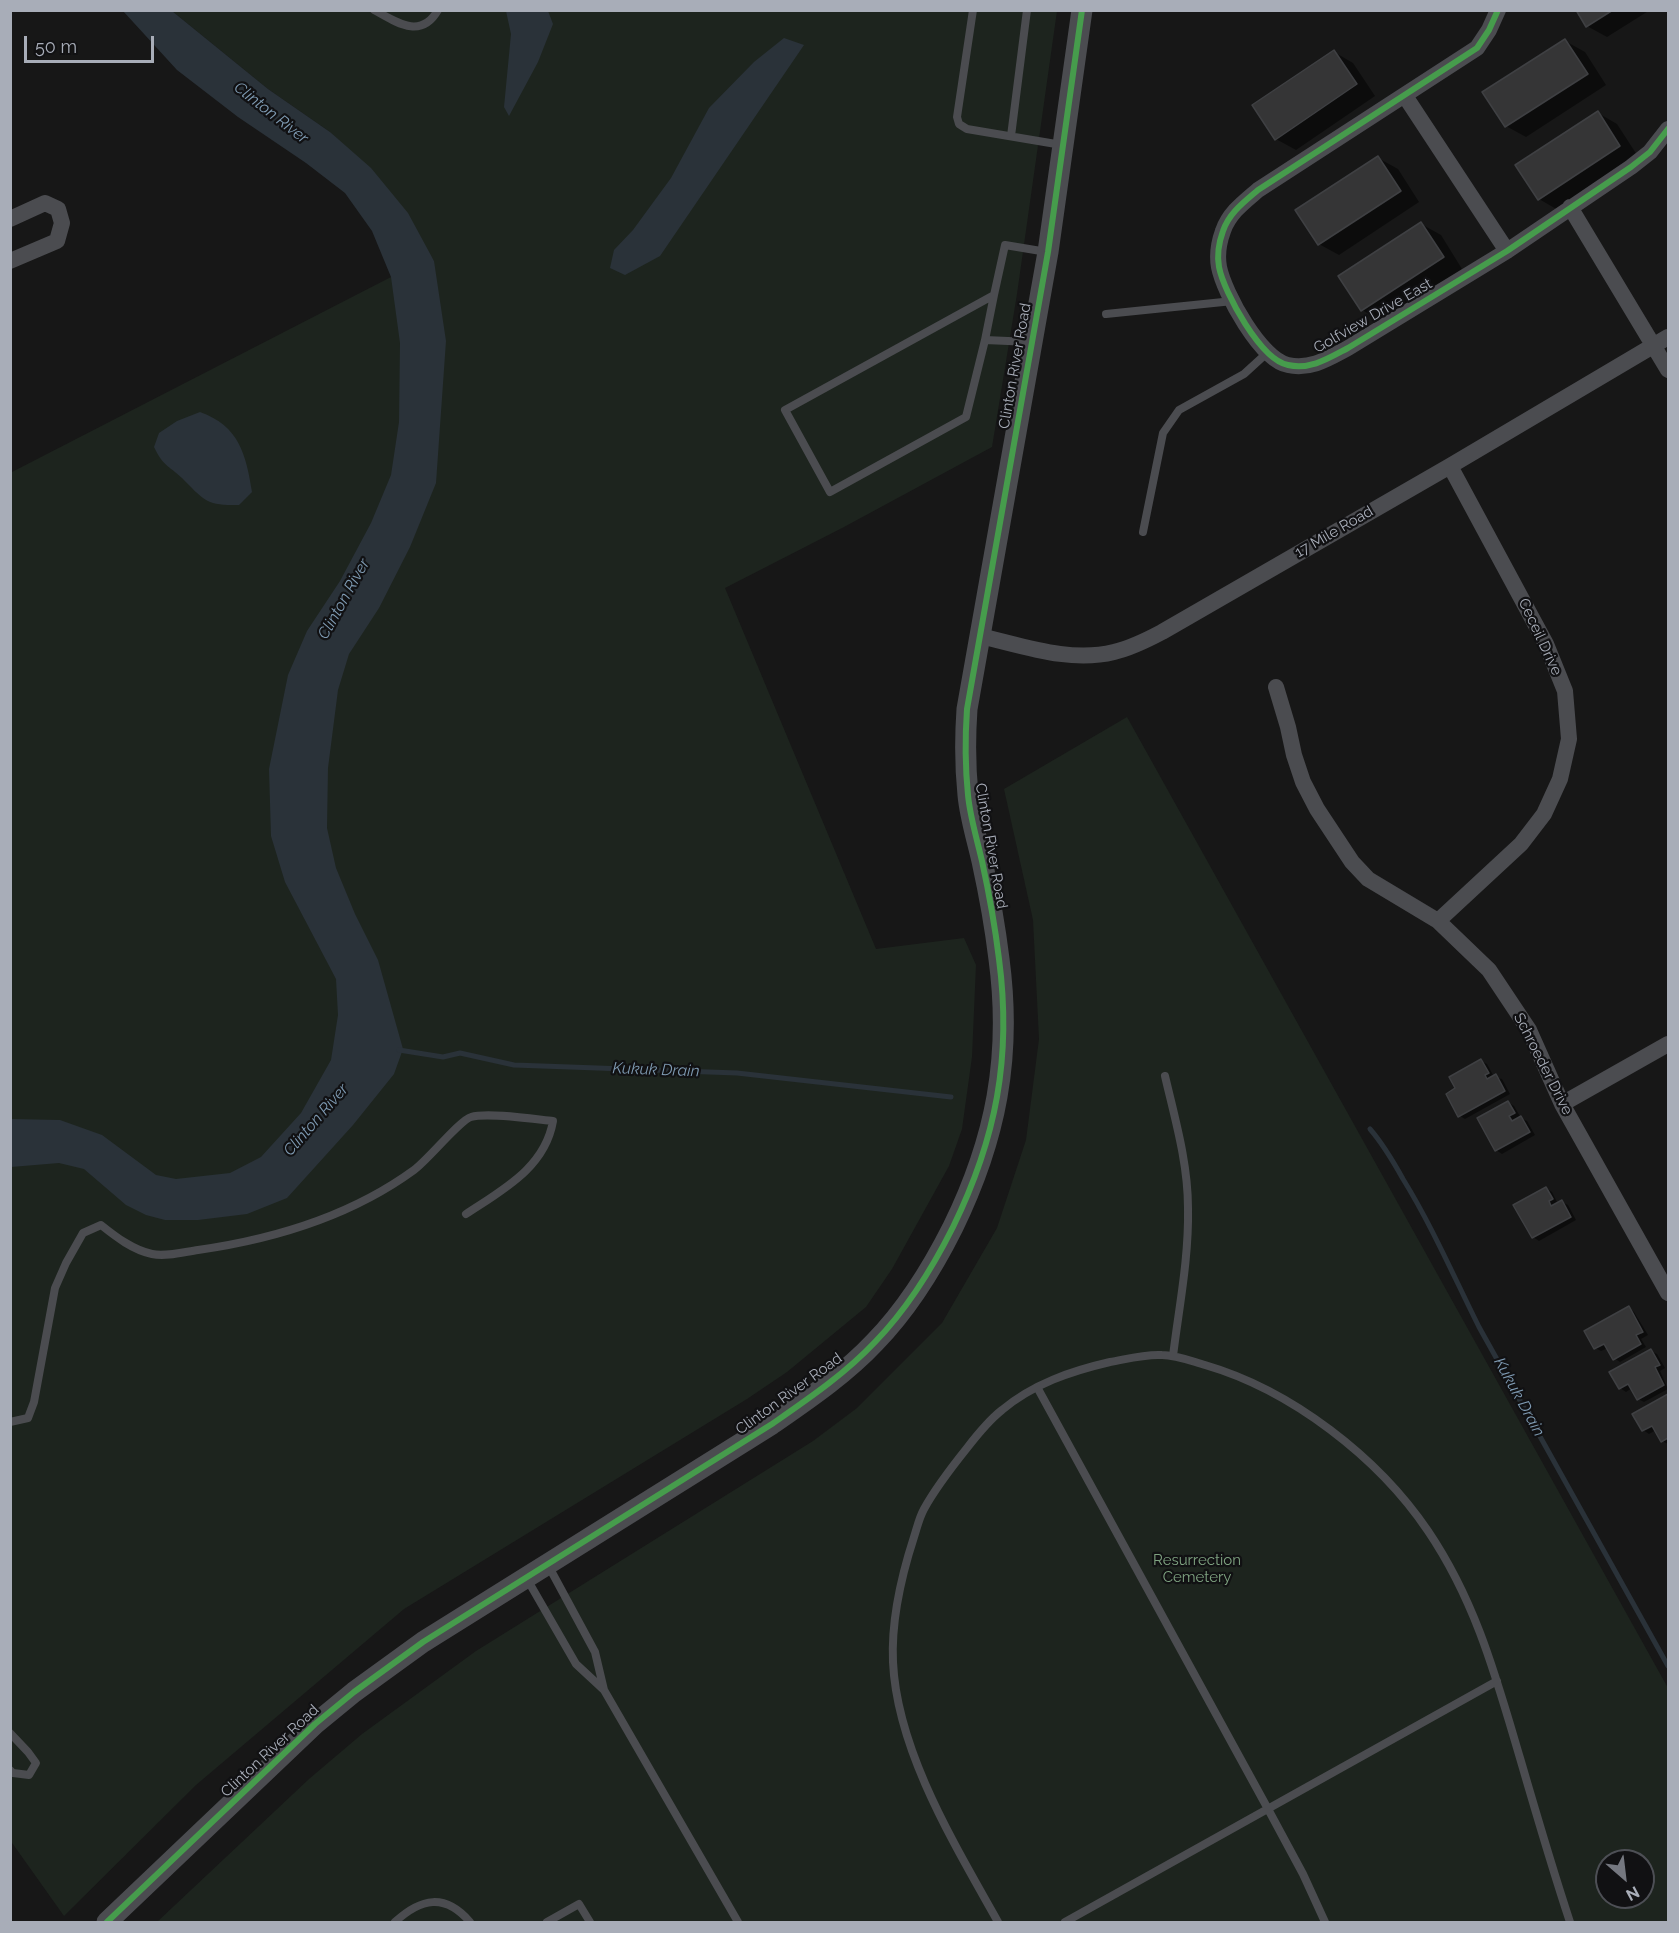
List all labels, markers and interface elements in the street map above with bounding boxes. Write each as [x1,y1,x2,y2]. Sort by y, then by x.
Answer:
scale bar [27,24,158,62]
text: 50 m [35,36,77,57]
water label: Clinton River [230,78,312,148]
street label: Golfview Drive East [1311,275,1435,357]
street label: Clinton River Road [995,302,1035,430]
street label: 17 Mile Road [1292,502,1376,562]
water label: Clinton River [314,555,374,643]
street label: Ceceil Drive [1514,596,1566,678]
street label: Clinton River Road [971,782,1011,910]
street label: Schroeder Drive [1510,1010,1576,1118]
water label: Kukuk Drain [612,1059,700,1081]
water label: Clinton River [279,1080,353,1160]
street label: Clinton River Road [732,1349,846,1439]
water label: Kukuk Drain [1489,1354,1549,1440]
park label: Resurrection Cemetery [1153,1551,1241,1586]
street label: Clinton River Road [217,1701,323,1801]
north arrow [1595,1849,1655,1909]
text: N [1623,1882,1643,1905]

